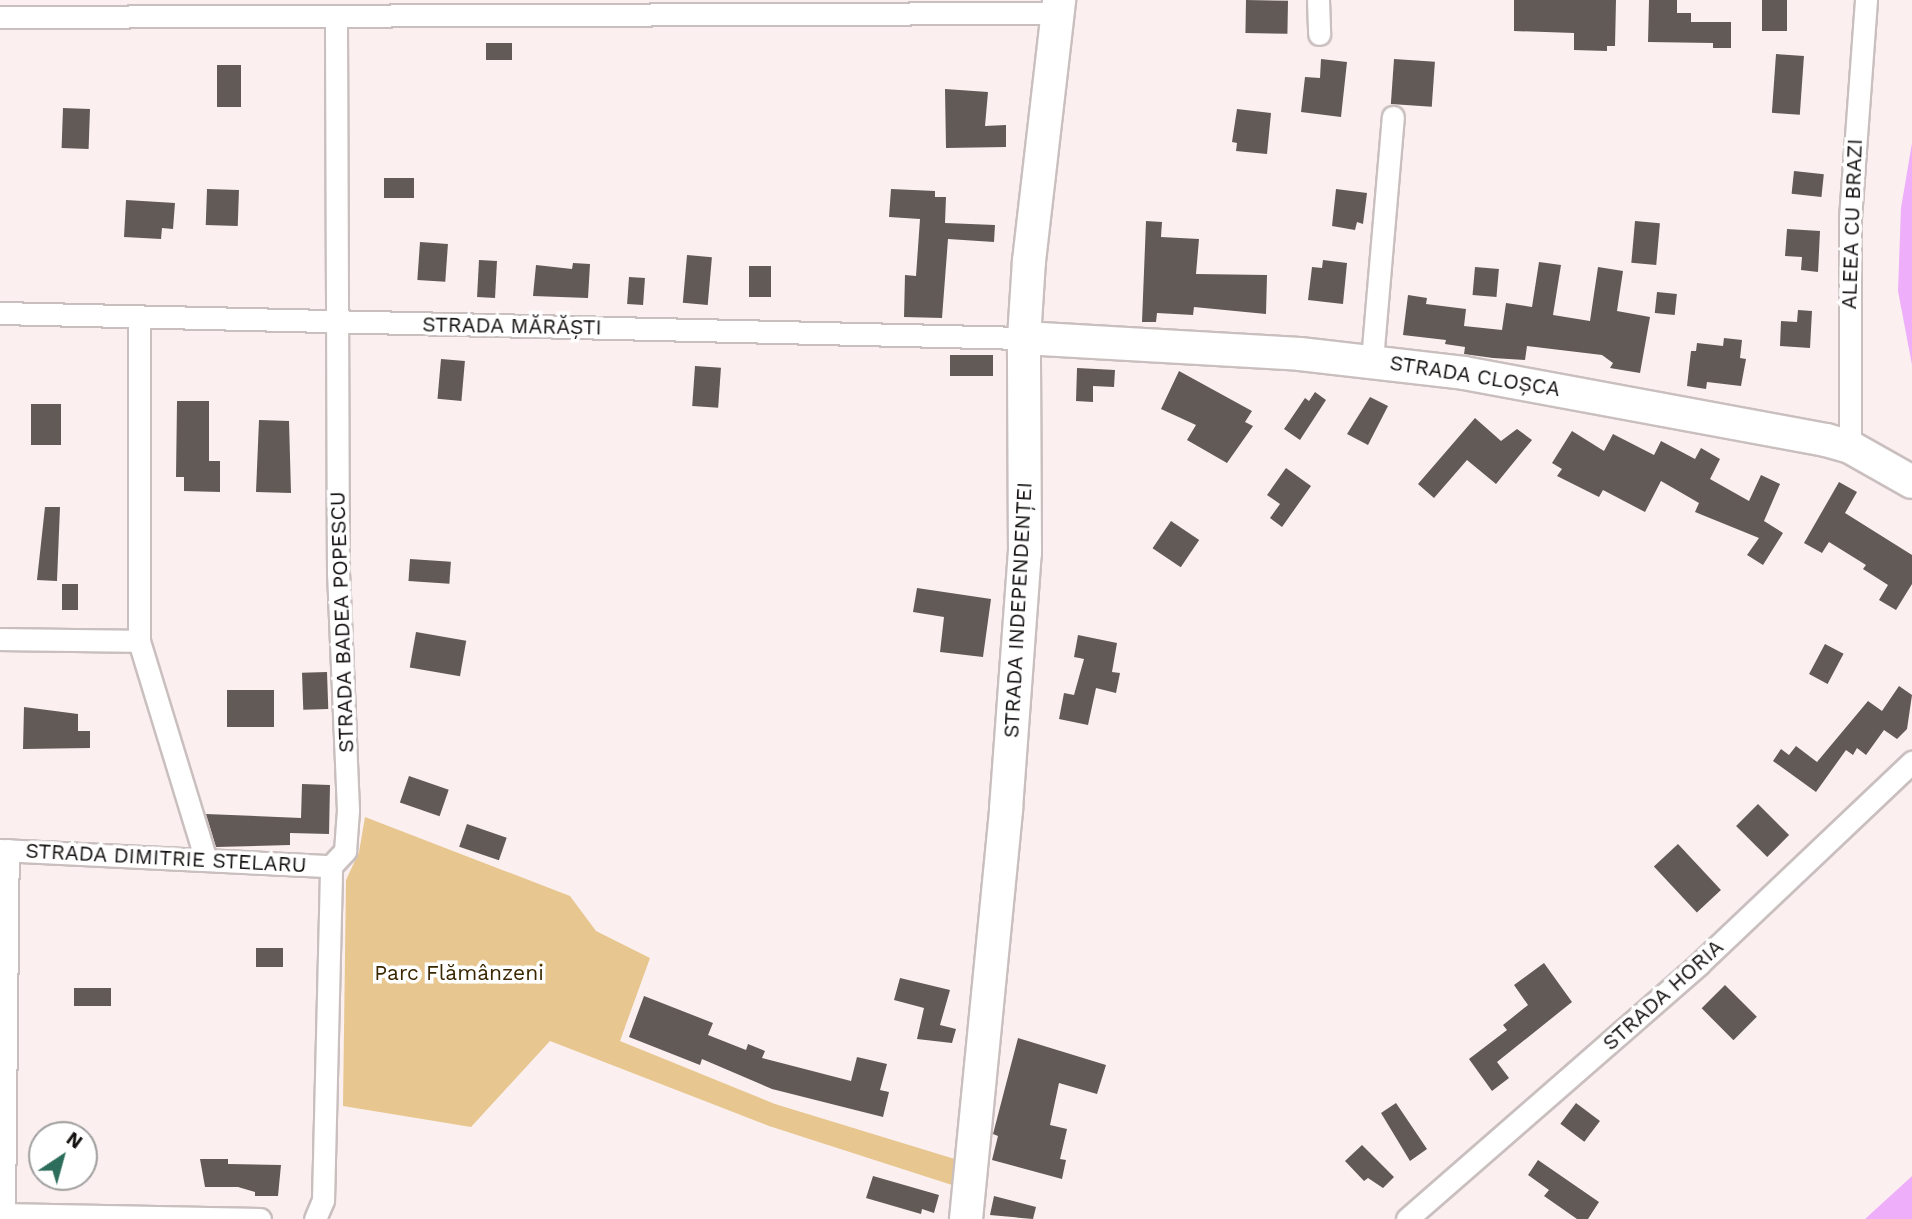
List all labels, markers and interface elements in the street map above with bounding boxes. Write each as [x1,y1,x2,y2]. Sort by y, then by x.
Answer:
street label: ALEEA CU BRAZI [1836,138,1868,310]
street label: STRADA MĂRĂȘTI [422,312,602,340]
street label: STRADA CLOȘCA [1388,350,1562,402]
street label: STRADA INDEPENDENȚEI [999,481,1037,739]
street label: STRADA BADEA POPESCU [325,490,359,754]
street label: STRADA DIMITRIE STELARU [24,838,308,878]
street label: STRADA HORIA [1597,934,1729,1056]
park label: Parc Flămânzeni [374,960,544,986]
north arrow [28,1121,98,1191]
text: N [62,1127,87,1154]

